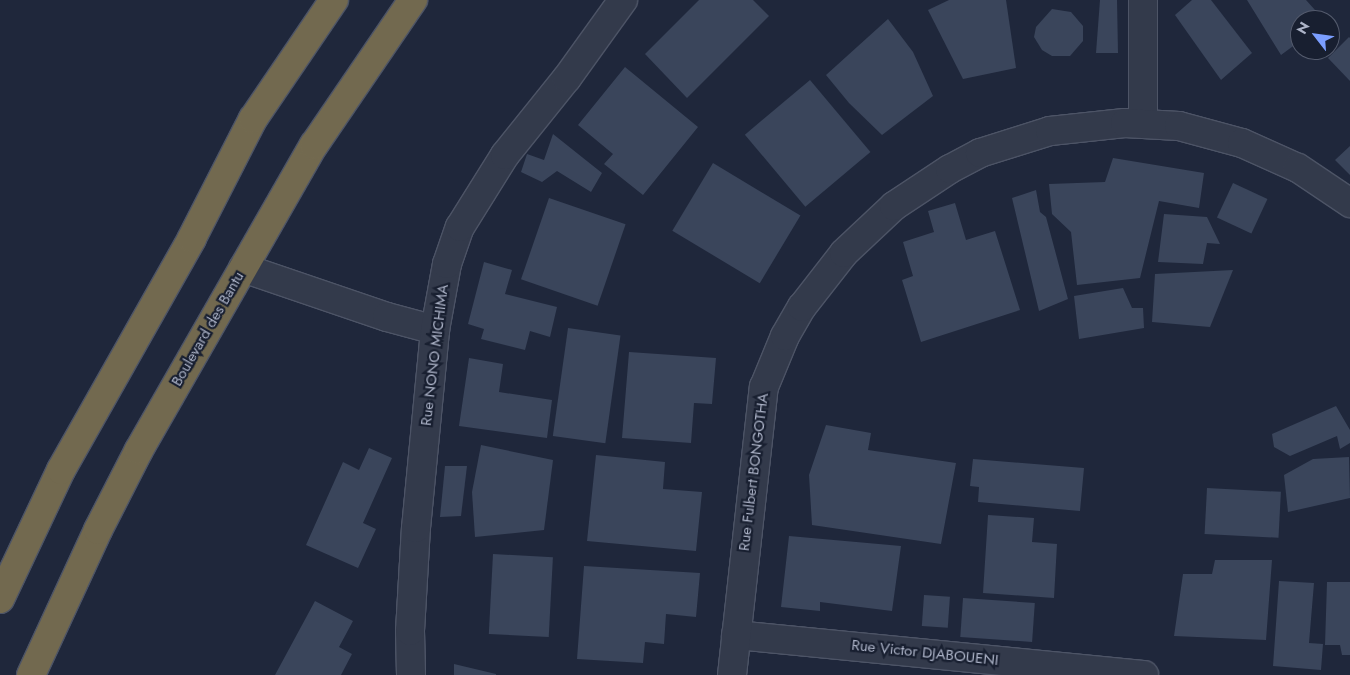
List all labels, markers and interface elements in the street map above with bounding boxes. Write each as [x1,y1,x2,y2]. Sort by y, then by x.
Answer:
north arrow [1290,10,1340,60]
text: N [1291,18,1314,38]
street label: Boulevard des Bantu [168,269,248,389]
street label: Rue NONO MICHIMA [417,283,453,427]
street label: Rue Fulbert BONGOTHA [735,392,773,552]
street label: Rue Victor DJABOUENI [851,636,999,670]

